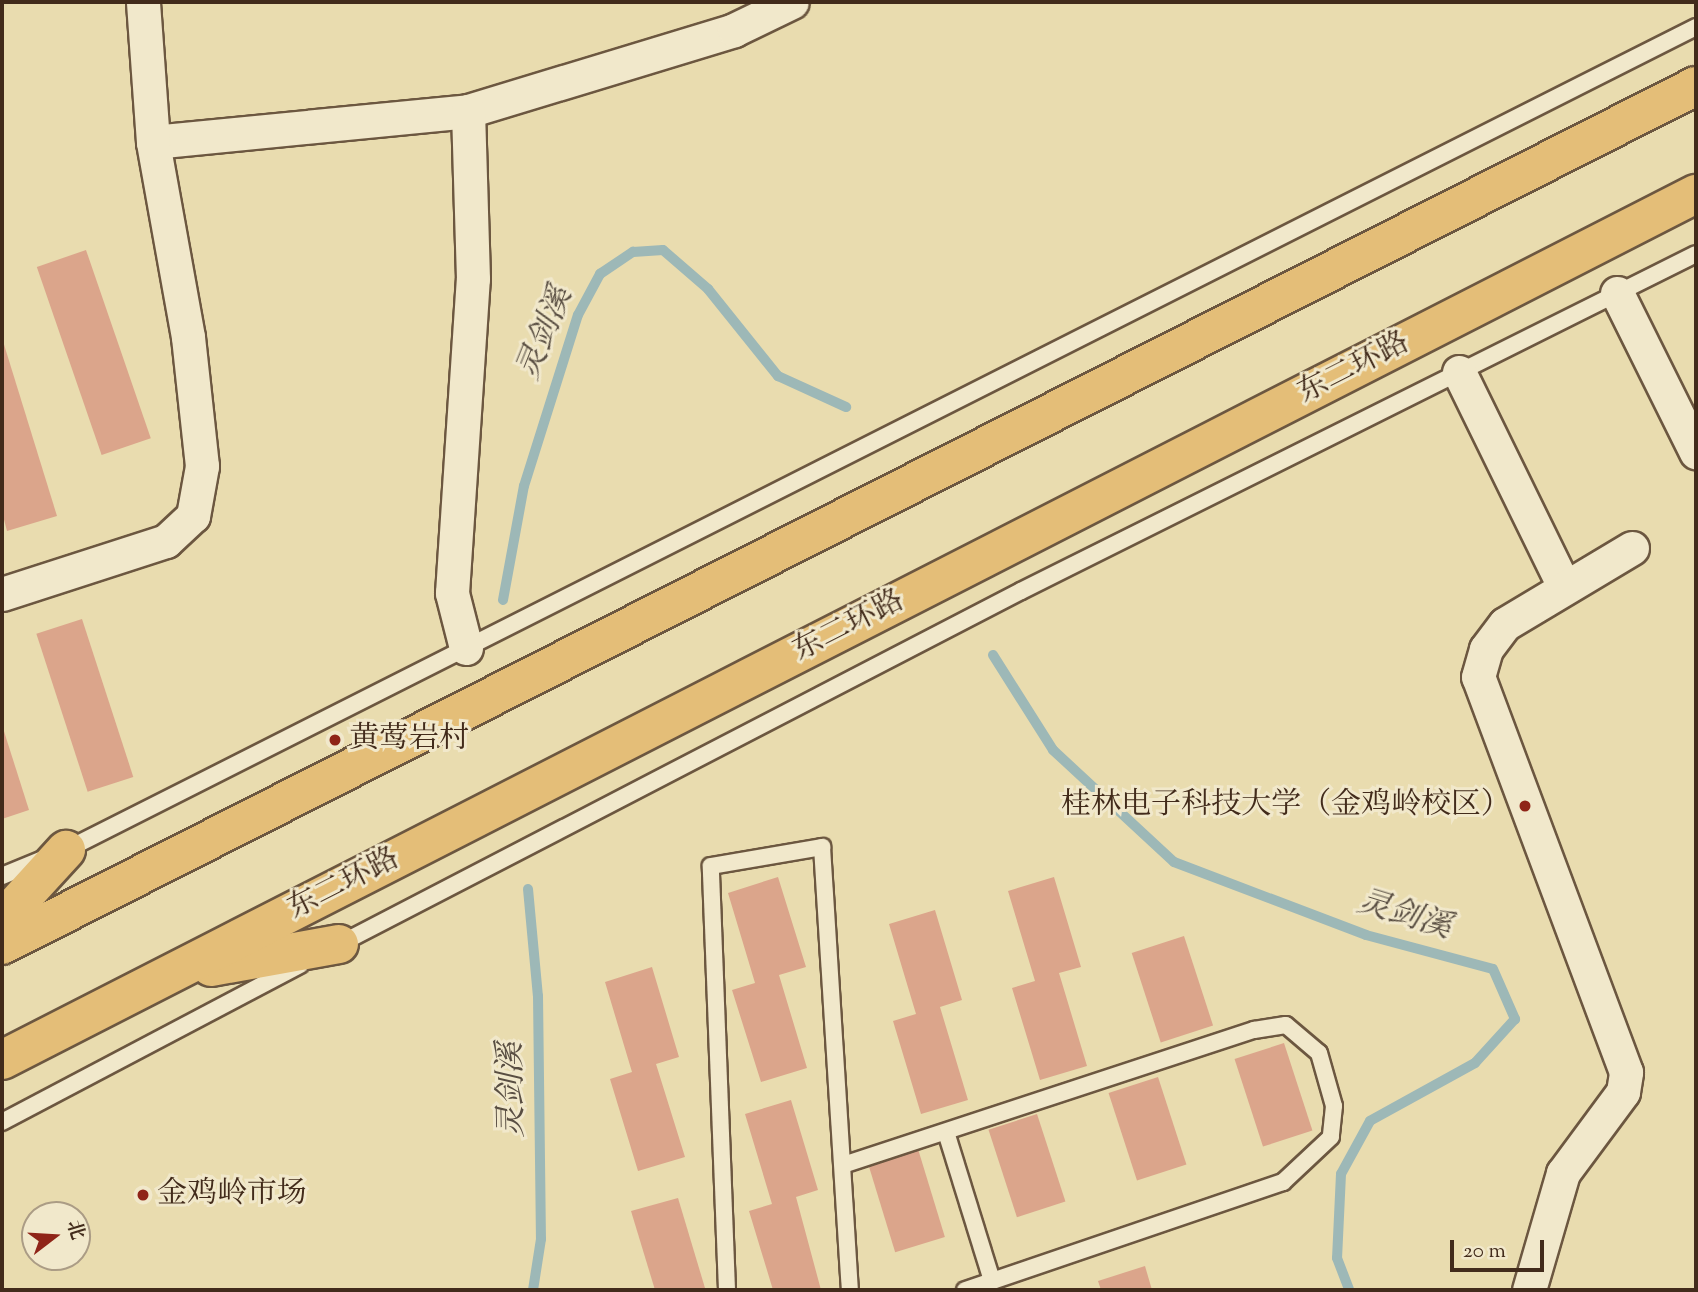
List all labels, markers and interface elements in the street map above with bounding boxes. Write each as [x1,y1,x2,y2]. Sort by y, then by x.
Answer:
water label: 灵剑溪 [510,282,582,386]
street label: 东二环路 [1292,326,1416,412]
street label: 东二环路 [787,584,911,670]
place label: 黄莺岩村 [349,722,469,758]
marker: 黄莺岩村 [327,732,343,748]
place label: 桂林电子科技大学（金鸡岭校区） [1061,788,1511,824]
marker: 桂林电子科技大学（金鸡岭校区） [1517,798,1533,814]
street label: 东二环路 [282,842,406,928]
water label: 灵剑溪 [1352,884,1456,948]
water label: 灵剑溪 [493,1042,533,1138]
place label: 金鸡岭市场 [157,1177,307,1213]
marker: 金鸡岭市场 [135,1187,151,1203]
north arrow [21,1201,91,1271]
text: 北 [59,1217,90,1243]
scale bar [1453,1226,1548,1270]
text: 20 m [1463,1237,1506,1267]

